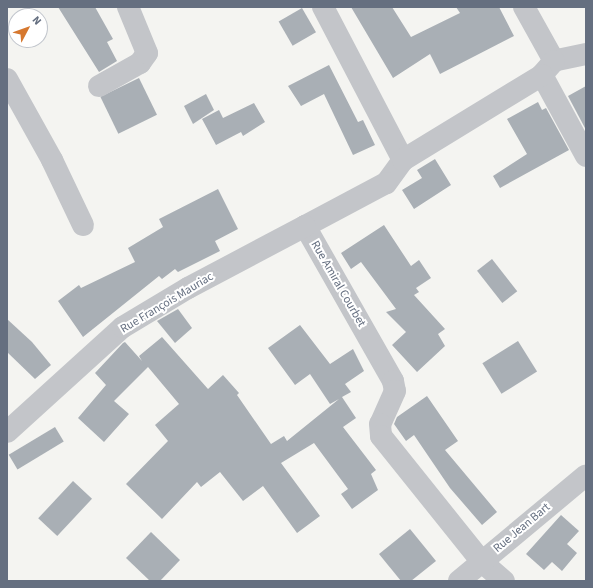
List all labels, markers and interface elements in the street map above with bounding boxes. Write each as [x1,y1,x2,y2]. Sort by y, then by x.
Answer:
north arrow [8,8,48,48]
text: N [29,13,45,28]
street label: Rue Amiral Courbet [307,238,369,330]
street label: Rue François Mauriac [118,270,216,336]
street label: Rue Jean Bart [491,500,553,556]

